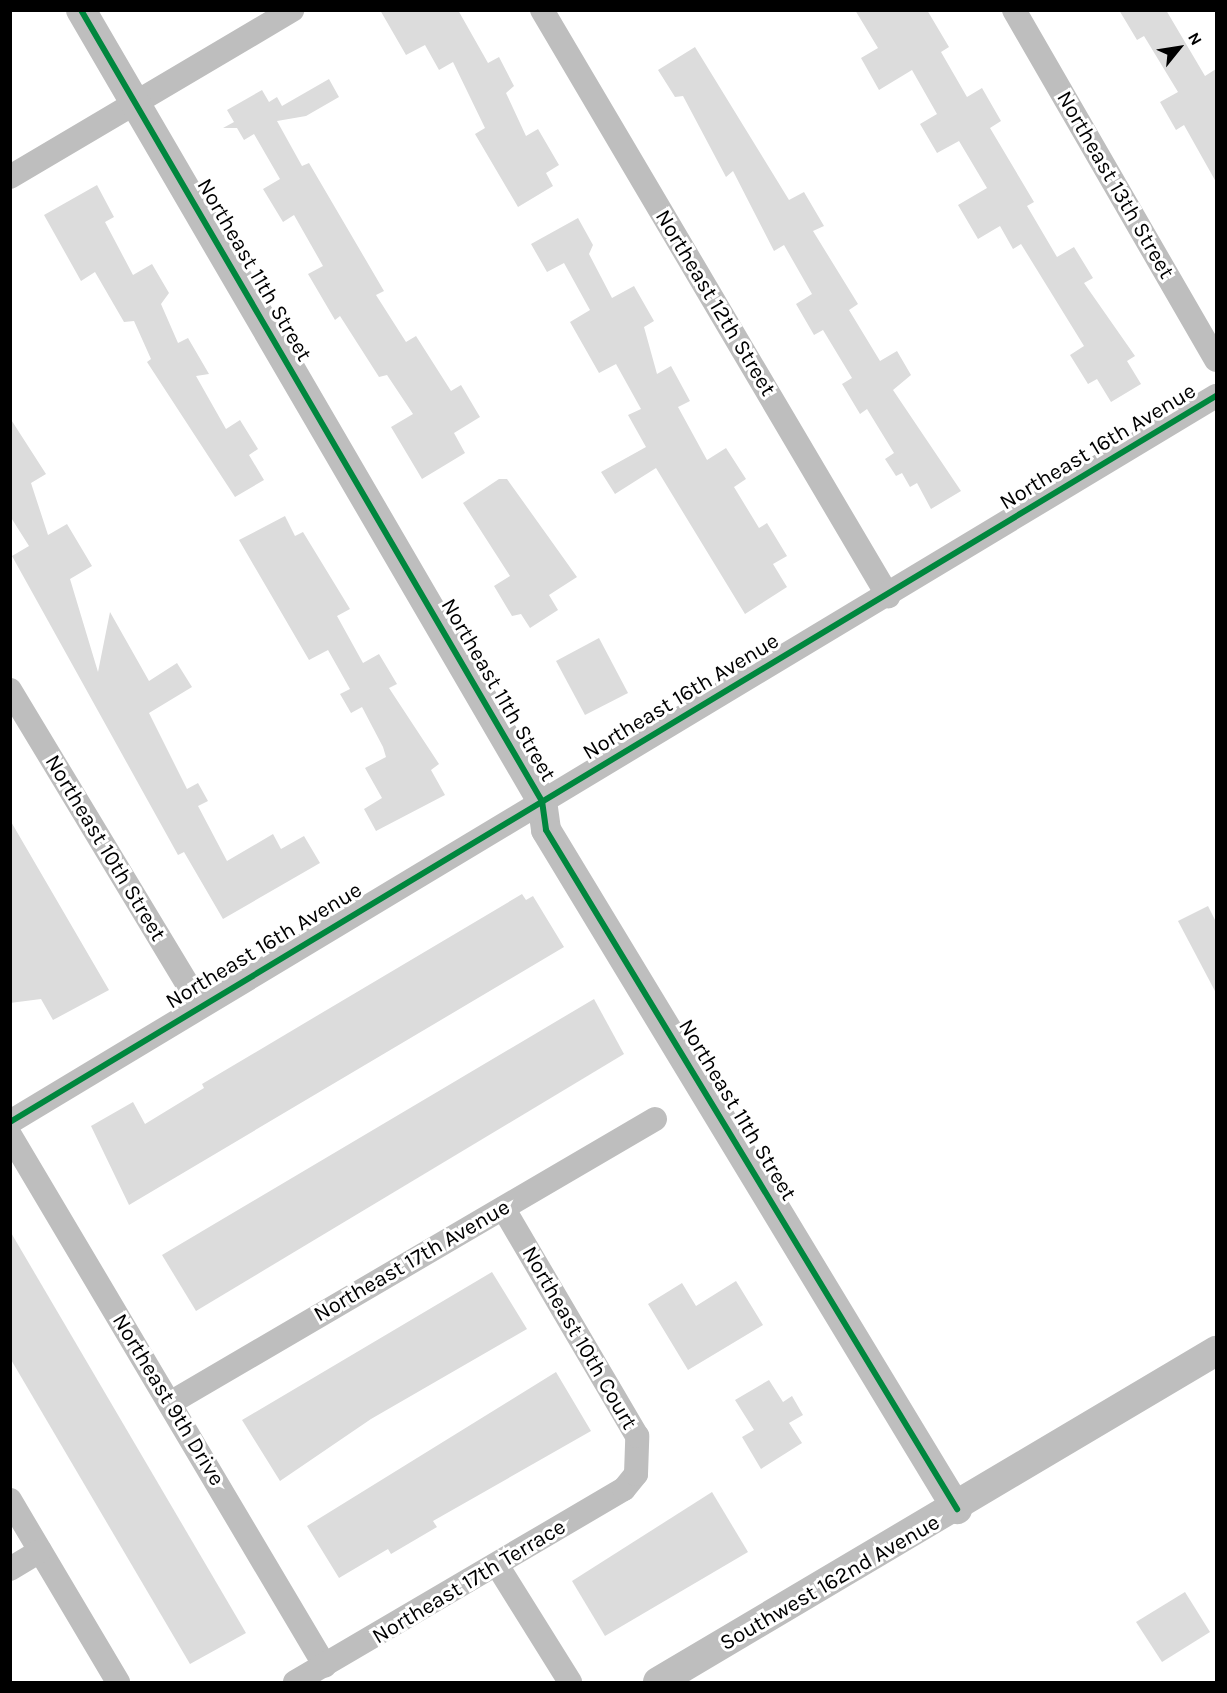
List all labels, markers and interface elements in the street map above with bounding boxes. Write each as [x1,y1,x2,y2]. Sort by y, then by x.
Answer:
north arrow [1149,18,1209,78]
text: N [1184,29,1206,48]
street label: Northeast 13th Street [1050,86,1180,284]
street label: Northeast 11th Street [191,174,317,366]
street label: Northeast 12th Street [649,205,781,401]
street label: Northeast 16th Avenue [995,378,1201,516]
street label: Northeast 11th Street [435,594,561,786]
street label: Northeast 16th Avenue [578,628,784,766]
street label: Northeast 10th Street [39,750,171,946]
street label: Northeast 16th Avenue [161,877,367,1015]
street label: Northeast 11th Street [672,1015,802,1205]
street label: Northeast 17th Avenue [309,1194,515,1328]
street label: Northeast 10th Court [516,1242,642,1434]
street label: Northeast 9th Drive [106,1309,230,1491]
street label: Southwest 162nd Avenue [716,1509,944,1657]
street label: Northeast 17th Terrace [368,1514,570,1650]

